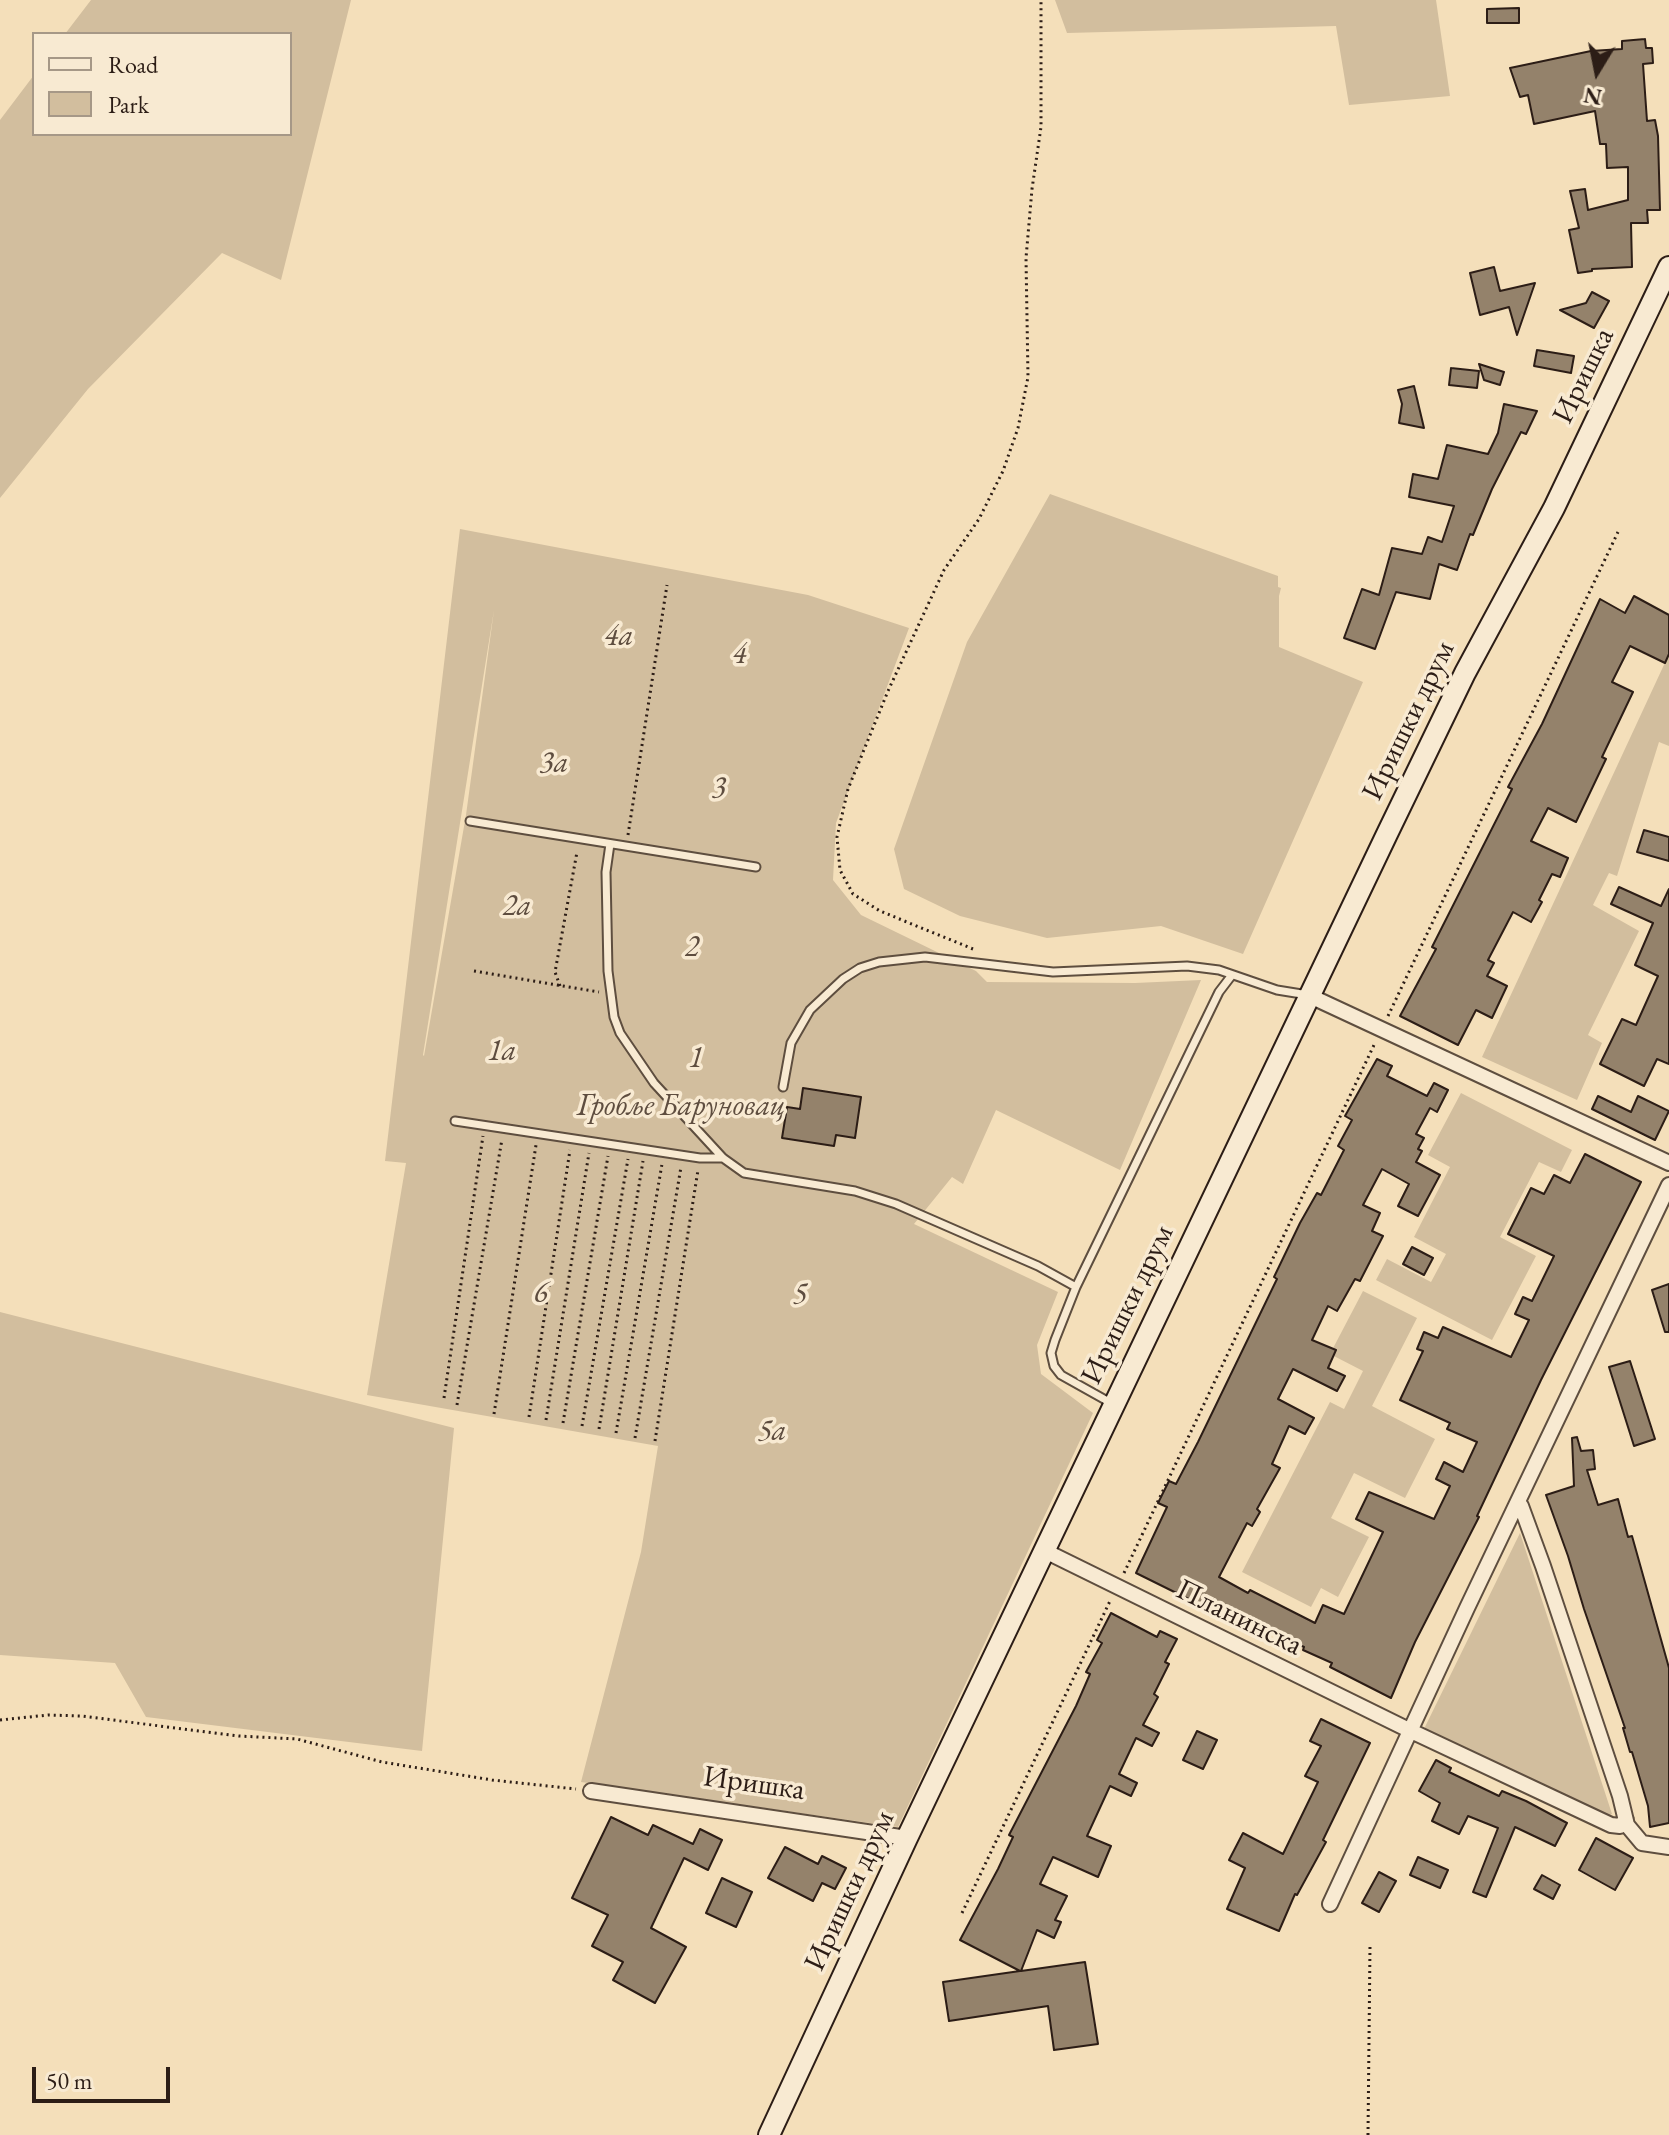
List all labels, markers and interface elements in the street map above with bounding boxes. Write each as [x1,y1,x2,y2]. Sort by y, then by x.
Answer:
legend [32,32,292,136]
north arrow [1557,32,1637,112]
text: Road [108,49,158,80]
text: N [1581,80,1604,112]
text: Park [108,89,149,120]
street label: Иришка [1545,322,1623,430]
park label: 4a [604,619,634,655]
street label: Иришки друм [1355,635,1463,807]
park label: 4 [733,637,747,673]
park label: 3a [539,746,569,782]
park label: 3 [712,771,726,807]
park label: 2a [502,889,532,925]
park label: 2 [685,930,699,966]
park label: 1a [487,1034,517,1070]
park label: 1 [689,1041,703,1077]
park label: Гробље Баруновац [577,1089,785,1125]
street label: Иришки друм [1074,1219,1182,1391]
park label: 6 [534,1276,548,1312]
park label: 5 [793,1277,807,1313]
park label: 5a [757,1414,787,1450]
street label: Планинска [1170,1572,1308,1664]
street label: Иришка [701,1759,807,1809]
street label: Иришки друм [797,1805,903,1977]
scale bar [36,2051,174,2101]
text: 50 m [46,2065,93,2096]

